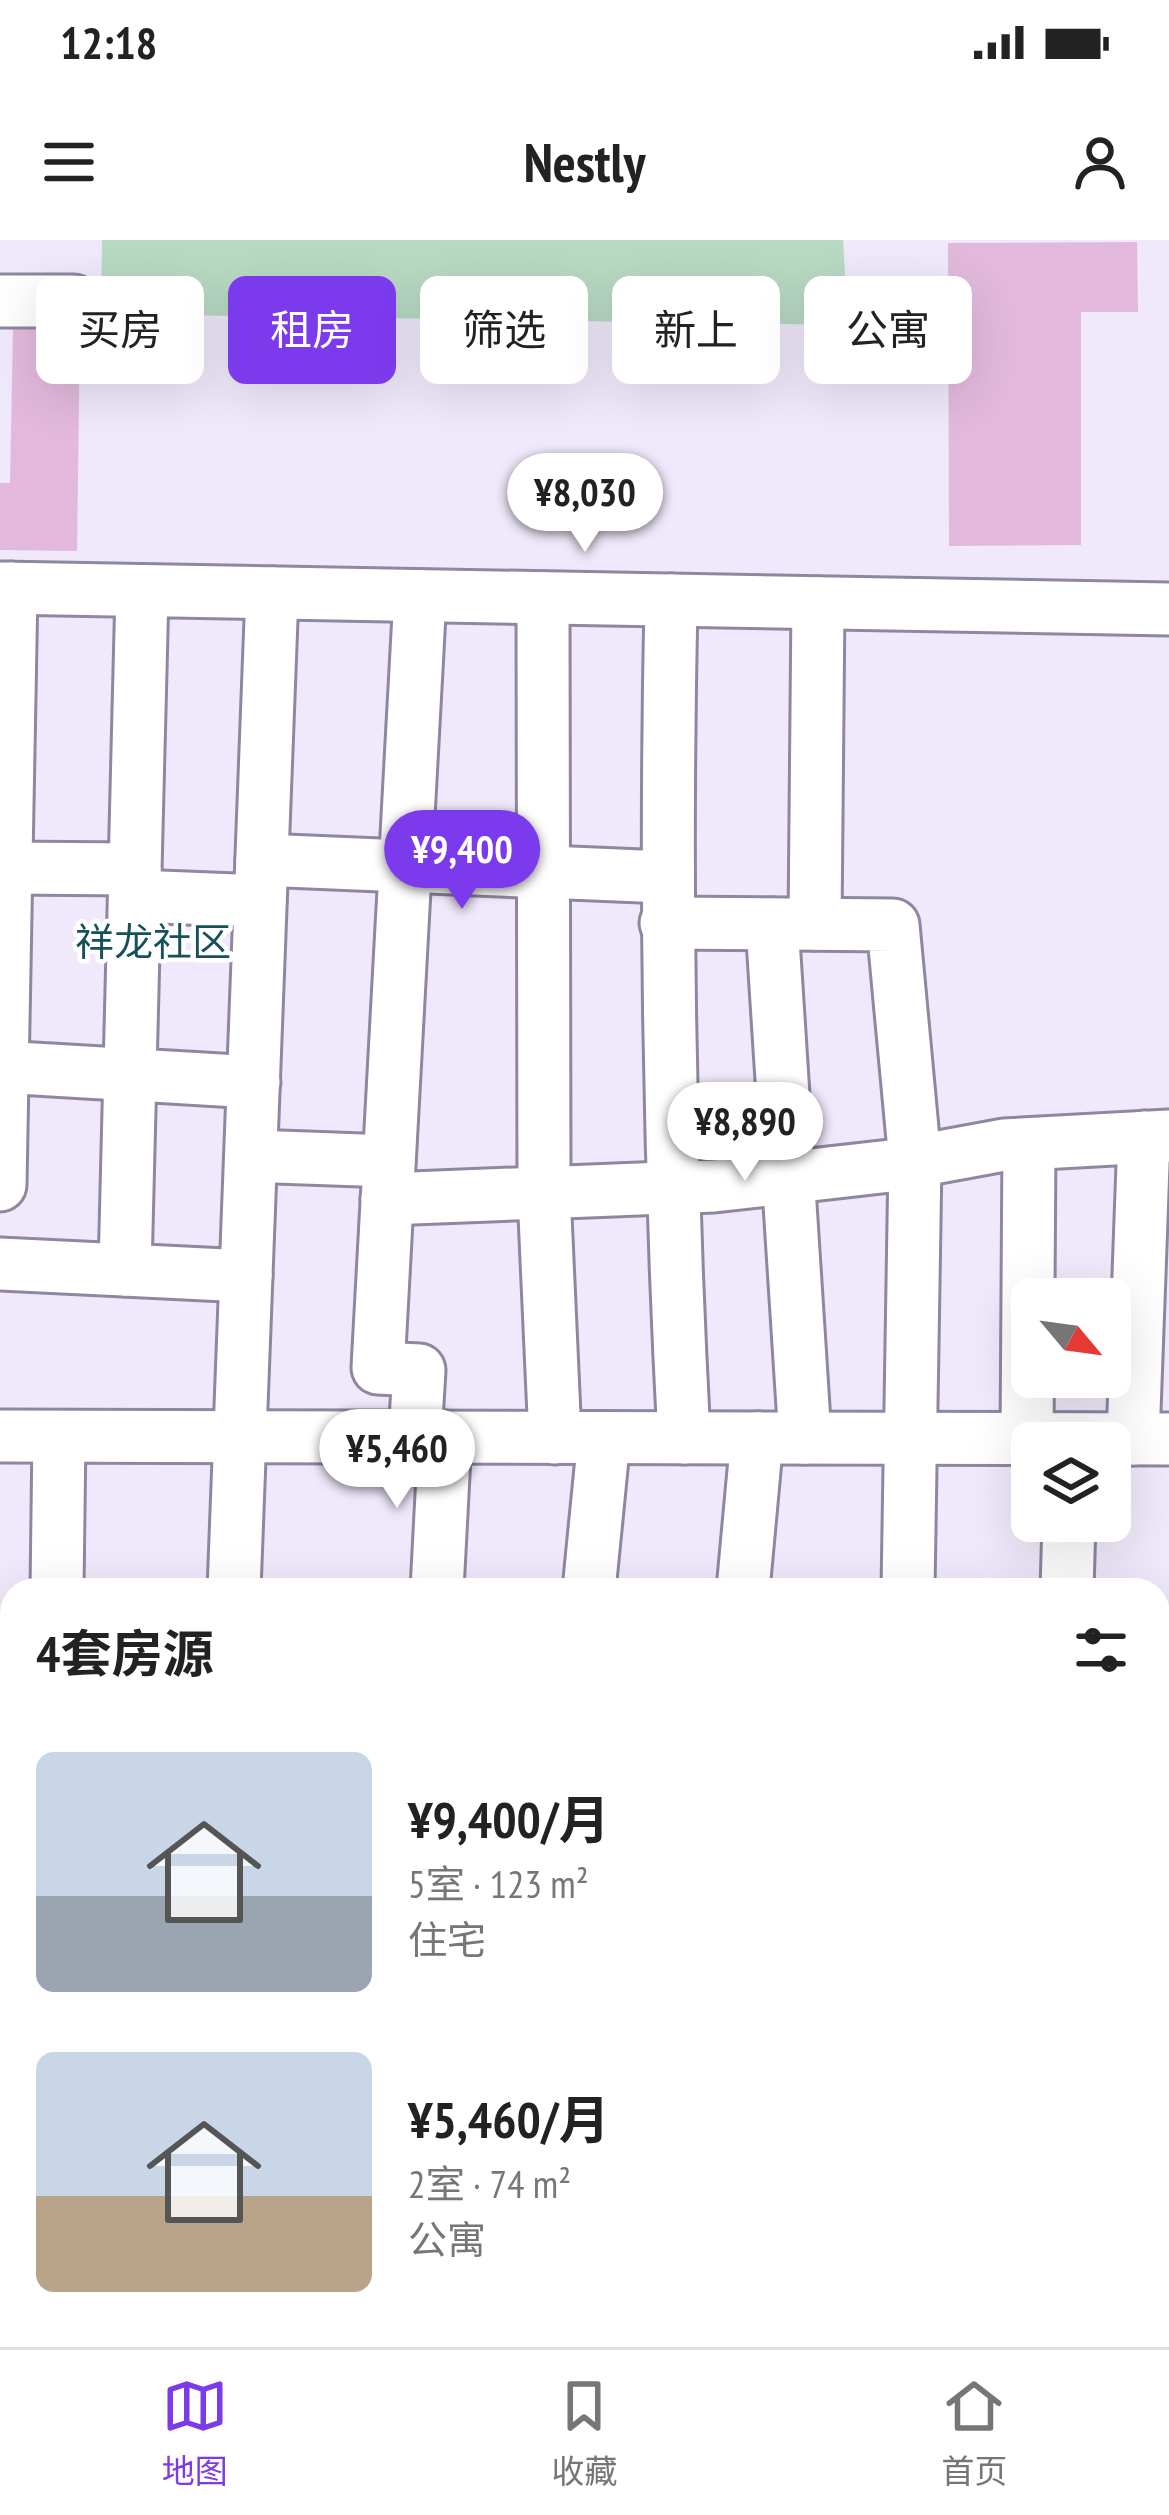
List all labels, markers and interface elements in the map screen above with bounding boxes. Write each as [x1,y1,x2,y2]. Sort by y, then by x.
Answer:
text: 12:18 [60,13,157,71]
text: Nestly [524,127,645,197]
icon: menu [36,129,102,195]
icon: person [1067,129,1133,195]
chip: 买房 [36,276,204,384]
chip: 租房 [228,276,396,384]
chip: 筛选 [420,276,588,384]
chip: 新上 [612,276,780,384]
chip: 公寓 [804,276,972,384]
pin: ¥8,030 [487,453,683,555]
text: ¥8,030 [534,466,636,517]
pin: ¥9,400 [364,810,560,912]
text: ¥9,400 [411,823,513,874]
district label: 祥龙社区 [75,916,231,967]
pin: ¥8,890 [647,1082,843,1184]
text: ¥8,890 [694,1095,796,1146]
north arrow [1011,1278,1131,1398]
map controls [1011,1278,1131,1542]
pin: ¥5,460 [299,1409,495,1511]
text: ¥5,460 [346,1422,448,1473]
button: layers [1011,1422,1131,1542]
icon: filters [1068,1617,1134,1683]
text: 4套房源 [36,1620,213,1686]
text: ¥9,400/月 [408,1786,610,1852]
icon: home [132,1800,276,1944]
text: 5室 · 123 m² [408,1858,589,1909]
text: 住宅 [408,1914,486,1965]
text: ¥5,460/月 [408,2086,610,2152]
icon: home [132,2100,276,2244]
text: 2室 · 74 m² [408,2158,571,2209]
text: 公寓 [408,2214,486,2265]
tab: 地图 [162,2373,228,2493]
tab: 收藏 [551,2373,617,2493]
tab: 首页 [941,2373,1007,2493]

